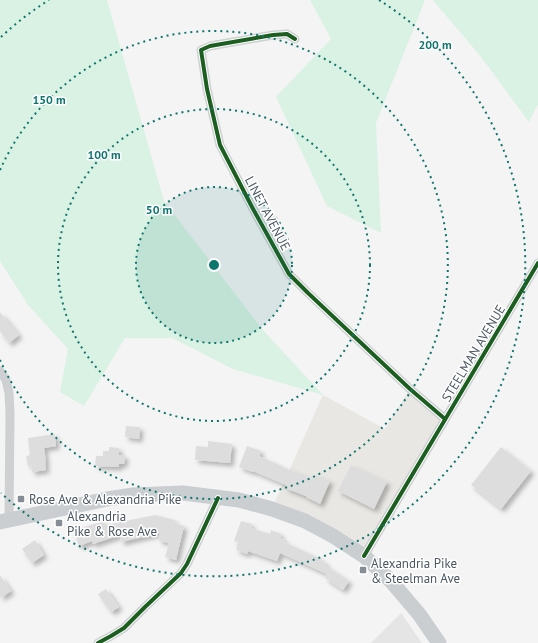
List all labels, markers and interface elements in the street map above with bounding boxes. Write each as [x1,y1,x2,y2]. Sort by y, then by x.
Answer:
text: 200 m [418,37,452,52]
text: 150 m [32,92,66,107]
text: 100 m [87,147,121,162]
street label: LINET AVENUE [241,173,294,253]
text: 50 m [146,202,172,217]
centre of rings [207,258,221,272]
street label: STEELMAN AVENUE [438,302,509,405]
place label: Rose Ave & Alexandria Pike [29,491,181,508]
marker: Rose Ave & Alexandria Pike [16,494,26,504]
place label: Alexandria Pike & Rose Ave [67,508,157,540]
marker: Alexandria Pike & Rose Ave [54,518,64,528]
place label: Alexandria Pike & Steelman Ave [371,555,460,587]
marker: Alexandria Pike & Steelman Ave [358,565,368,575]

